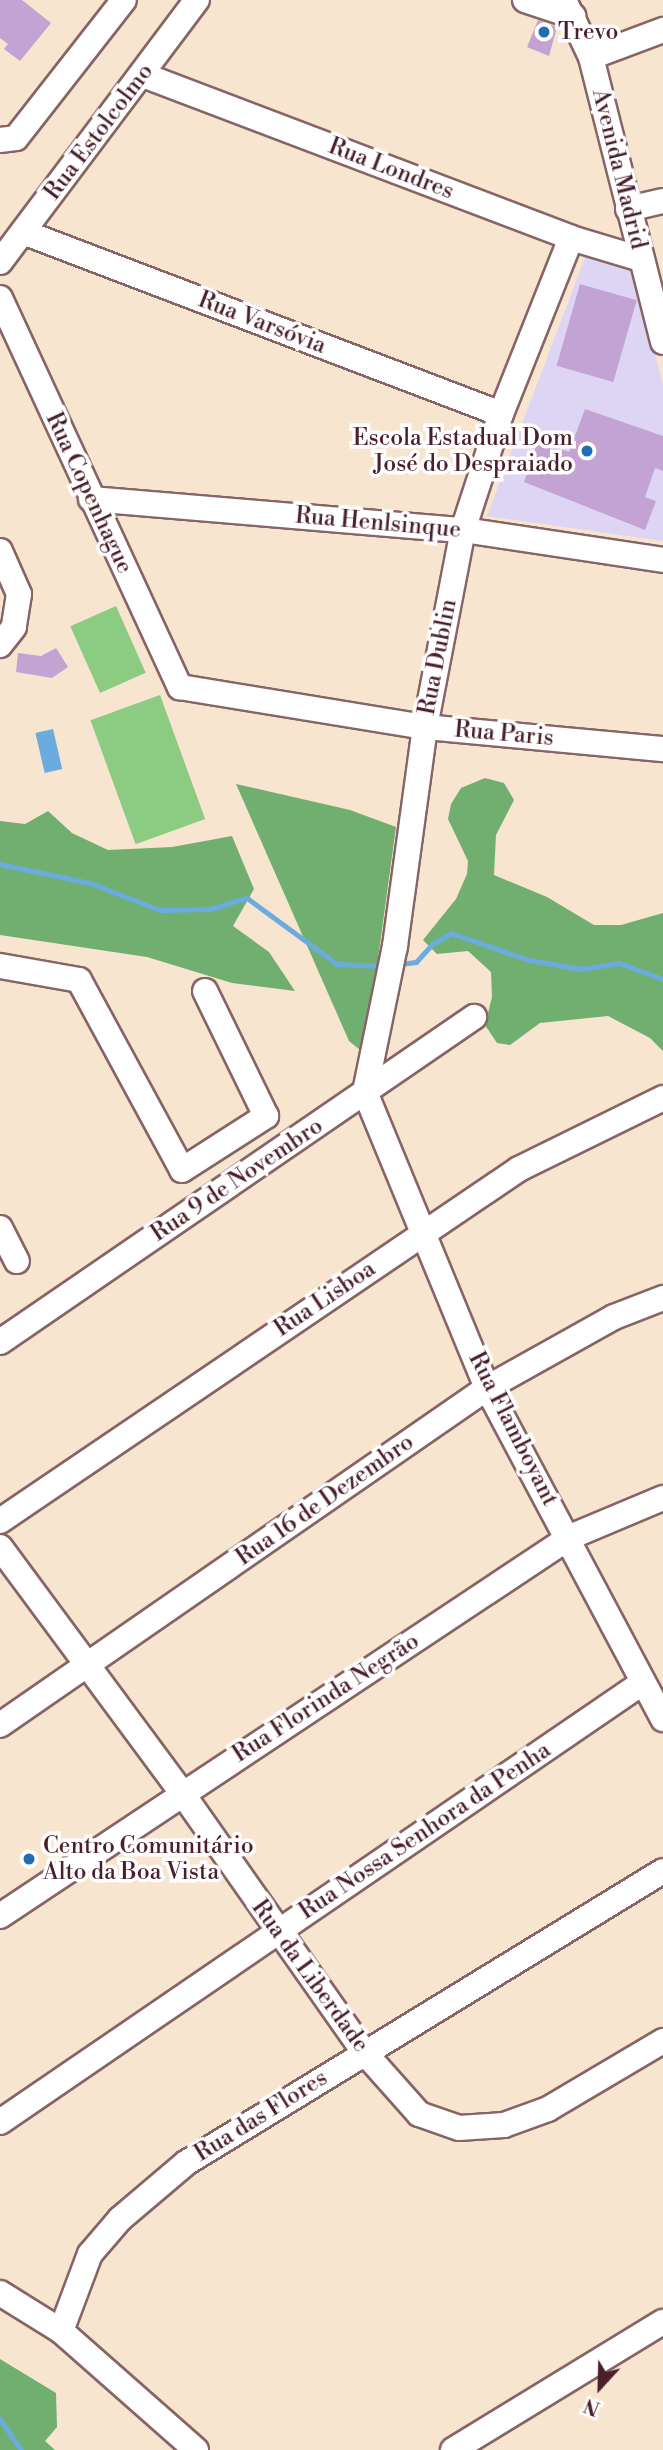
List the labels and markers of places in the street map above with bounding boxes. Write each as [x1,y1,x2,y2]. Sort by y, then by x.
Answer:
place label: Trevo [558,18,618,46]
marker: Trevo [536,24,552,40]
place label: Escola Estadual Dom José do Despraiado [353,424,573,478]
marker: Escola Estadual Dom José do Despraiado [579,443,595,459]
place label: Centro Comunitário Alto da Boa Vista [43,1832,254,1886]
marker: Centro Comunitário Alto da Boa Vista [21,1851,37,1867]

